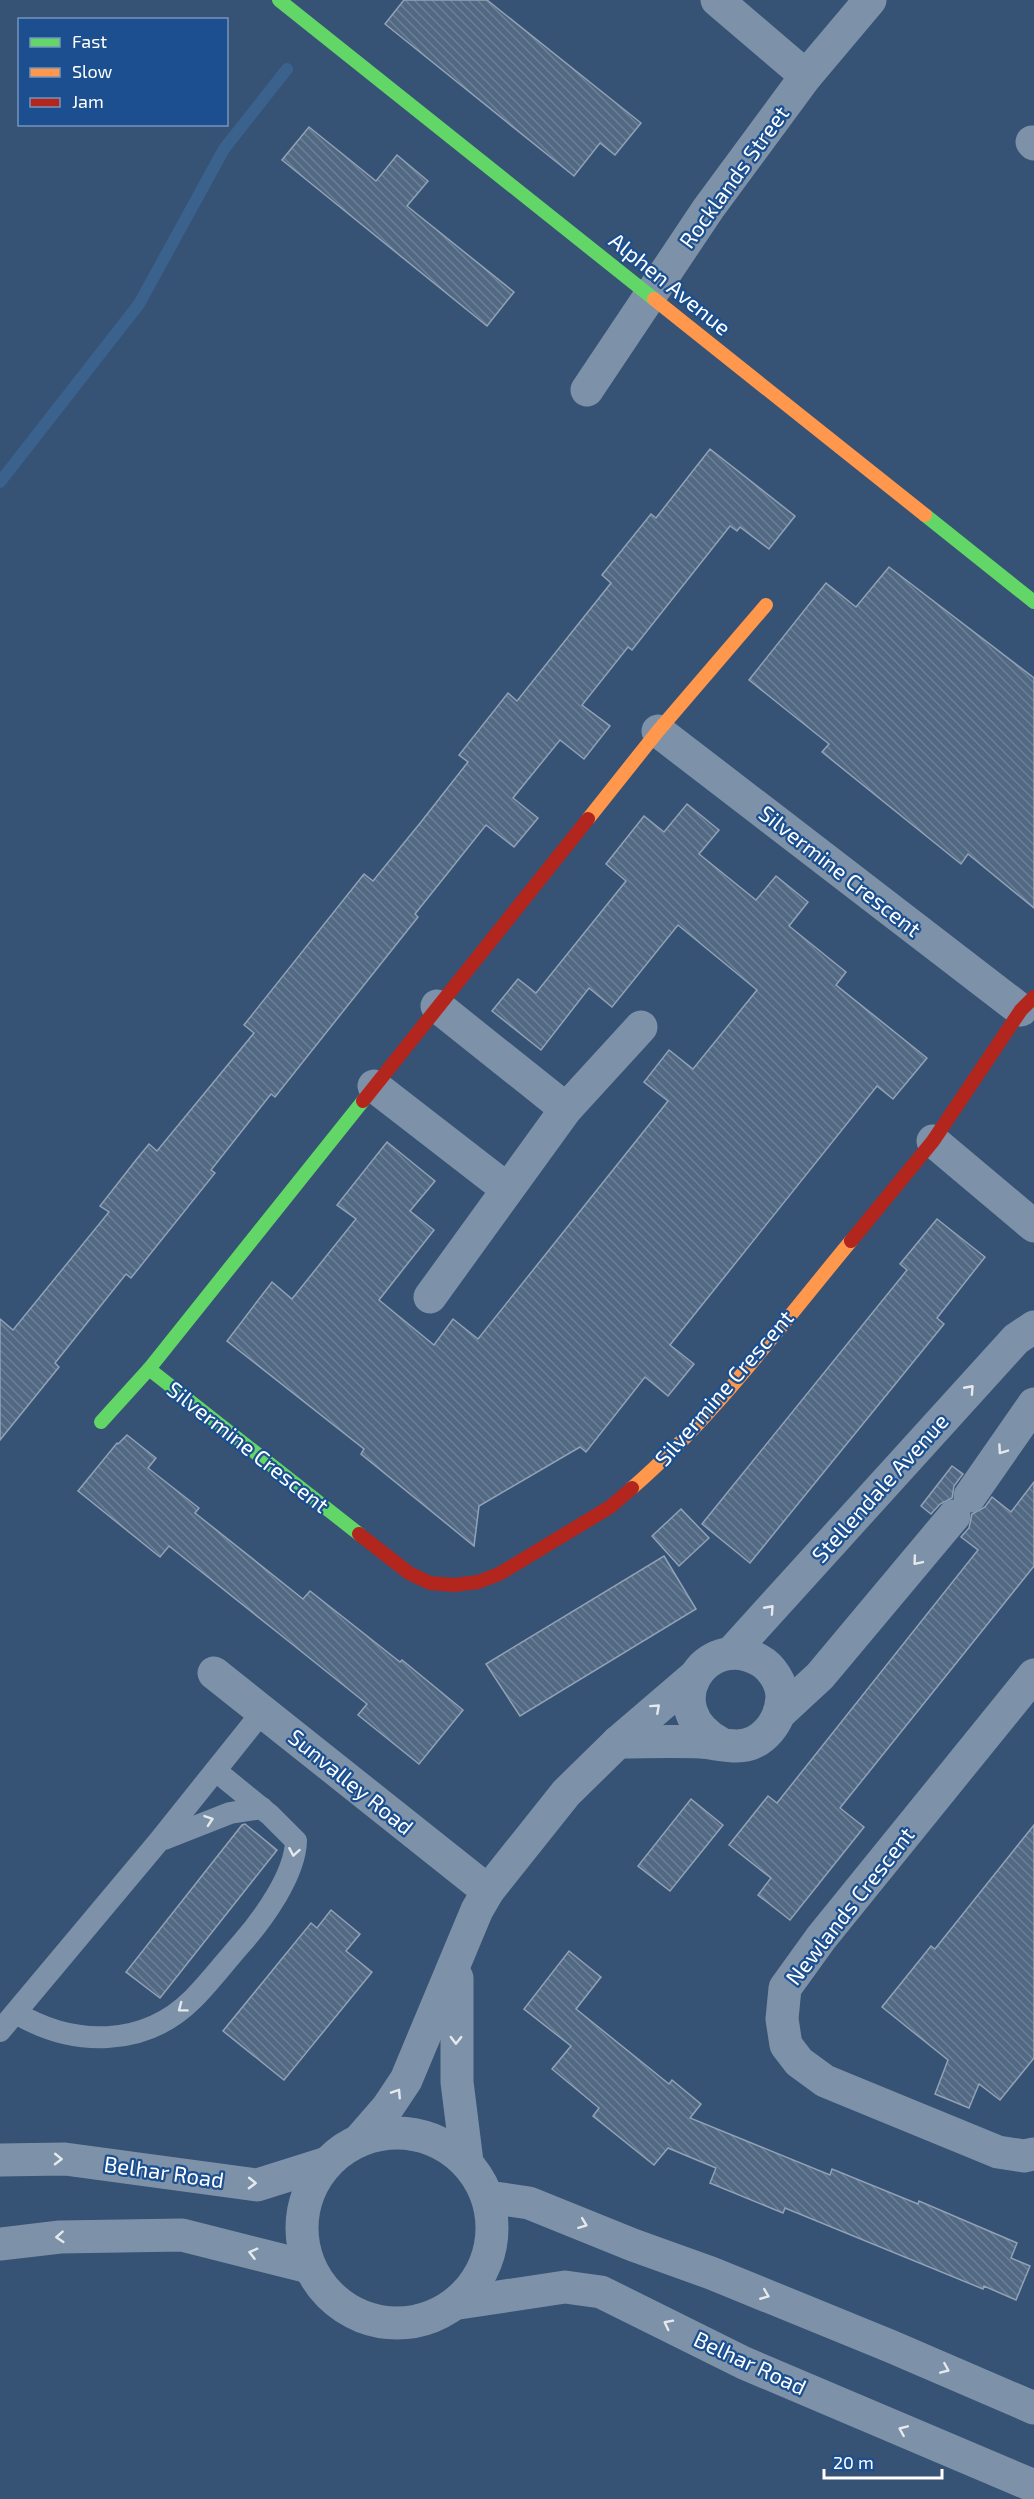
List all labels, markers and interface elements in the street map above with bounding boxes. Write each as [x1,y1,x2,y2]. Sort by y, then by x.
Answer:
legend [18,18,228,126]
text: Fast [72,30,107,52]
text: Slow [72,60,113,82]
text: Jam [72,90,104,112]
street label: Rocklands Street [673,100,793,252]
street label: Alphen Avenue [605,226,737,340]
street label: Silvermine Crescent [755,799,927,941]
street label: Silvermine Crescent [649,1304,798,1471]
street label: Silvermine Crescent [163,1375,335,1517]
one-way arrow [962,1385,973,1396]
street label: Stellendale Avenue [806,1408,953,1567]
one-way arrow [998,1444,1009,1455]
one-way arrow [913,1554,924,1565]
one-way arrow [763,1606,774,1616]
one-way arrow [649,1704,660,1715]
street label: Sunvalley Road [284,1723,419,1839]
one-way arrow [203,1815,214,1828]
street label: Newlands Crescent [780,1821,919,1989]
one-way arrow [288,1847,301,1857]
one-way arrow [177,2000,188,2011]
one-way arrow [450,2036,462,2045]
one-way arrow [390,2089,402,2099]
street label: Belhar Road [103,2150,226,2192]
one-way arrow [54,2153,63,2165]
one-way arrow [247,2177,256,2189]
one-way arrow [578,2216,588,2229]
one-way arrow [56,2231,65,2244]
one-way arrow [248,2247,258,2260]
one-way arrow [759,2288,770,2300]
one-way arrow [664,2320,674,2331]
street label: Belhar Road [690,2325,811,2399]
one-way arrow [939,2362,950,2374]
one-way arrow [898,2425,909,2437]
scale bar [824,2442,942,2480]
text: 20 m [833,2451,874,2473]

